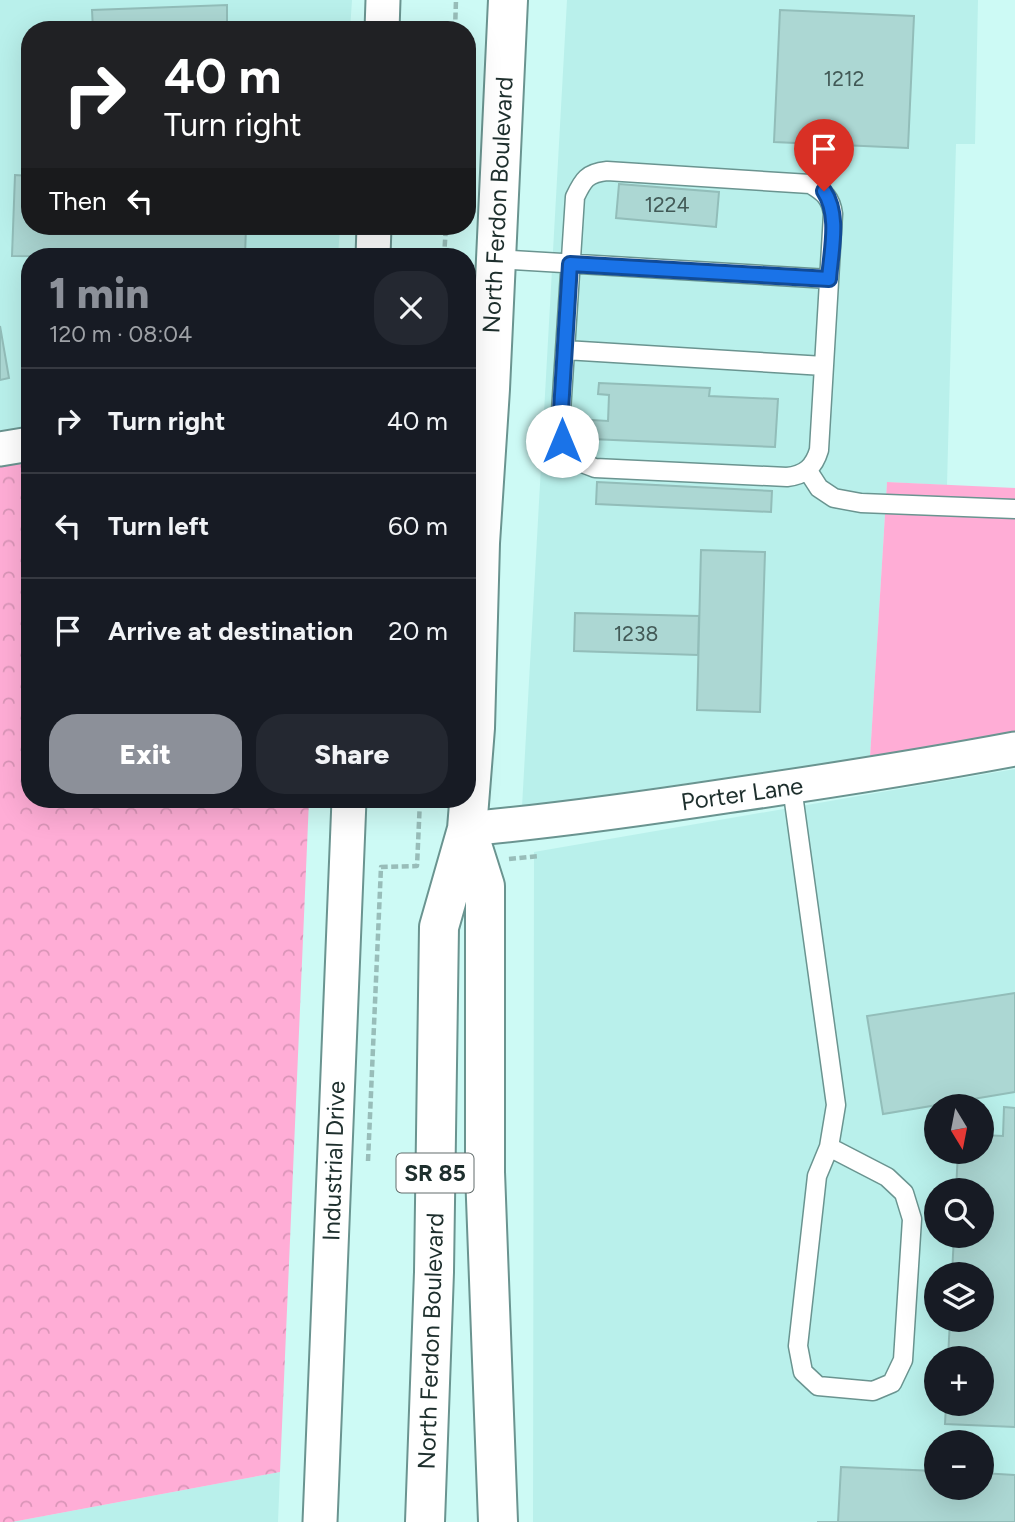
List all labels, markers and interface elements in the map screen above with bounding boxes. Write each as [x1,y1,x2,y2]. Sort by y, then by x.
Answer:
text: 40 m [164,46,281,105]
icon: right [49,49,140,140]
house number: 1212 [824,66,864,91]
street label: North Ferdon Boulevard [476,76,519,334]
text: Turn right [164,106,302,144]
pin [794,119,854,191]
icon: arrive [805,130,843,168]
icon: left [121,182,159,220]
text: Then [49,185,107,217]
house number: 1224 [644,192,690,217]
text: 1 min [49,268,149,319]
button: close [374,271,448,345]
text: 120 m · 08:04 [49,320,192,348]
icon: right [49,402,87,440]
position arrow [525,404,599,478]
text: Turn right [108,405,225,437]
text: 40 m [387,405,448,437]
icon: left [49,507,87,545]
text: Turn left [108,510,209,542]
text: 60 m [388,510,448,542]
icon: arrive [49,612,87,650]
text: Arrive at destination [108,615,353,647]
text: 20 m [388,615,448,647]
house number: 1238 [614,621,658,646]
button: Exit [49,714,242,794]
button: Share [256,714,448,794]
street label: Porter Lane [679,771,805,816]
street label: Industrial Drive [316,1080,351,1242]
north arrow [924,1094,994,1164]
map controls [924,1094,994,1500]
road number: SR 85 [396,1154,474,1192]
button: search [924,1178,994,1248]
street label: North Ferdon Boulevard [412,1212,449,1470]
button: layers [924,1262,994,1332]
button: + [924,1346,994,1416]
button: − [924,1430,994,1500]

